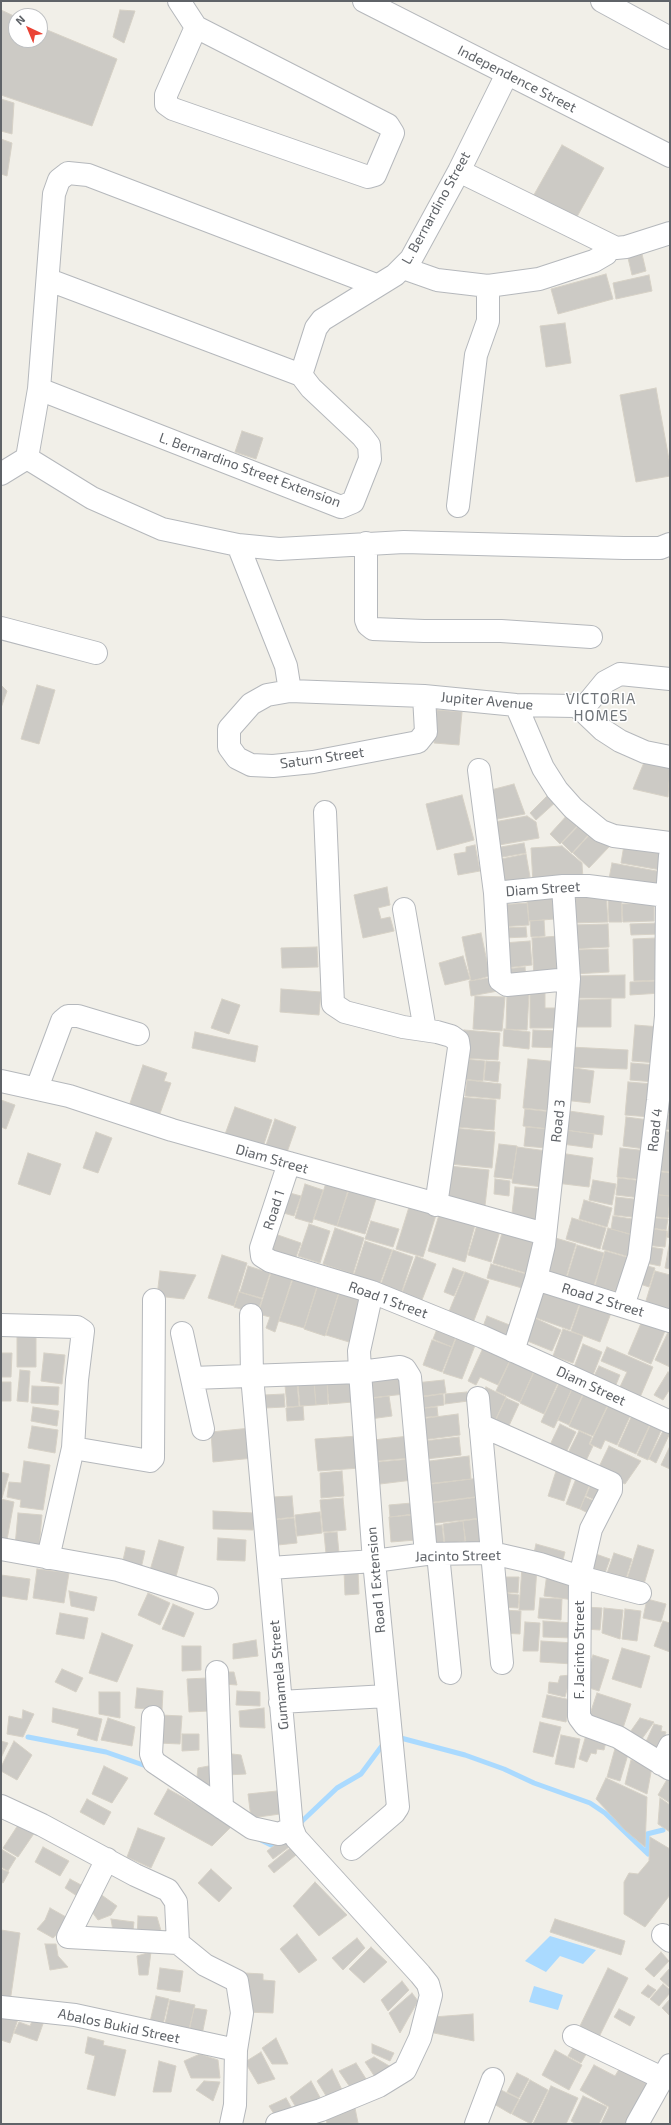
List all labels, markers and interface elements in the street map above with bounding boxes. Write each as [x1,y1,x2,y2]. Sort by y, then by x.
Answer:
north arrow [8,8,48,48]
text: N [13,12,27,27]
street label: Independence Street [455,42,579,116]
street label: L. Bernardino Street [398,149,474,267]
street label: L. Bernardino Street Extension [157,429,343,511]
street label: Jupiter Avenue [440,689,534,713]
district label: VICTORIA HOMES [566,690,636,725]
street label: Saturn Street [279,744,365,772]
street label: Diam Street [505,878,581,900]
street label: Road 3 [547,1099,569,1143]
street label: Road 4 [644,1107,666,1153]
street label: Diam Street [234,1141,310,1177]
street label: Road 1 [260,1188,288,1232]
street label: Road 1 Street [346,1278,430,1322]
street label: Road 2 Street [560,1280,646,1320]
street label: Diam Street [554,1363,628,1409]
street label: Road 1 Extension [363,1526,389,1634]
street label: Jacinto Street [415,1547,501,1565]
street label: F. Jacinto Street [571,1601,587,1699]
street label: Gumamela Street [266,1619,292,1731]
street label: Abalos Bukid Street [57,2005,181,2047]

